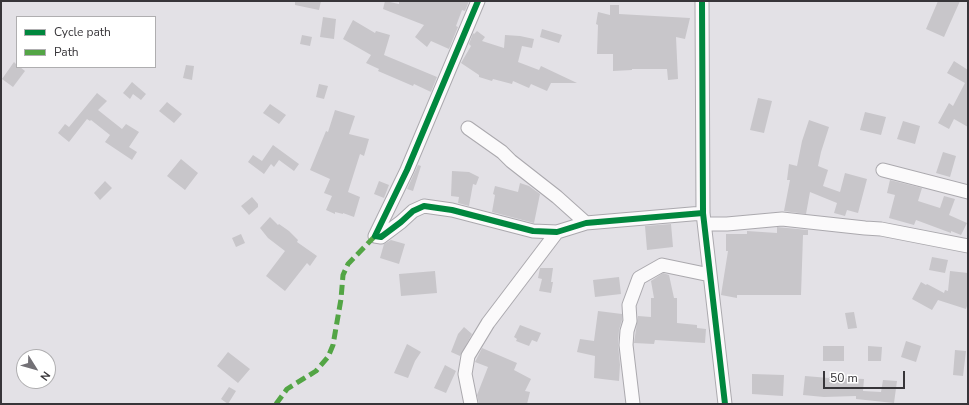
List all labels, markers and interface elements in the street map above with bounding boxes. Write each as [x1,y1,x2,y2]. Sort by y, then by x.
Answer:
legend [16,16,156,68]
text: Cycle path [54,24,111,40]
text: Path [54,44,79,60]
north arrow [16,349,56,389]
scale bar [825,363,907,389]
text: N [37,368,54,384]
text: 50 m [830,370,858,386]

